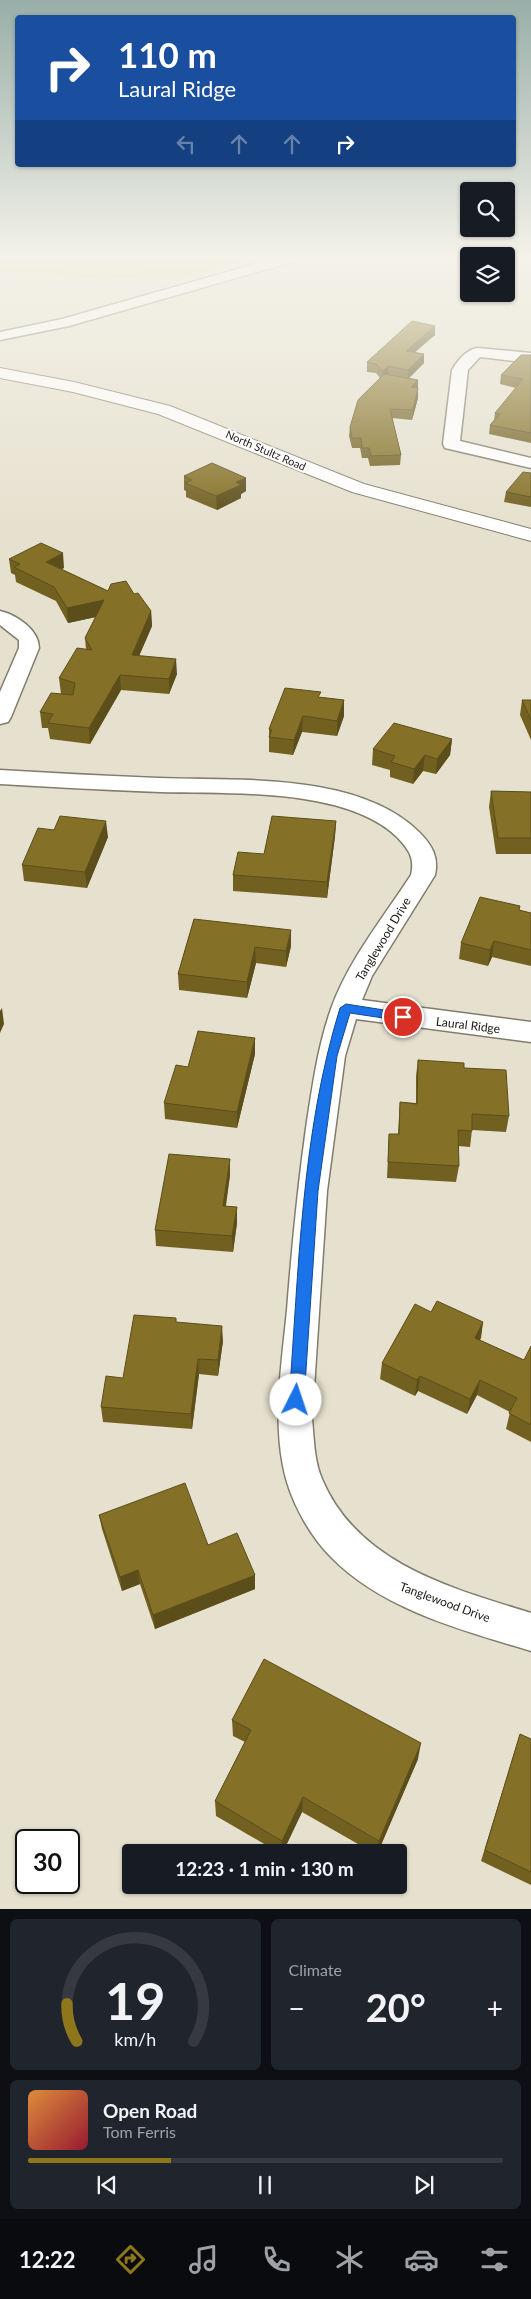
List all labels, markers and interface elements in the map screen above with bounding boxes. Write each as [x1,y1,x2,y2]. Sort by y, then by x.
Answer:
text: 110 m [118,33,217,75]
icon: right [35,35,100,100]
text: Laural Ridge [118,75,236,102]
icon: left [172,130,200,158]
icon: ahead [225,130,253,158]
icon: ahead [278,130,306,158]
icon: right [331,130,359,158]
map controls [460,182,515,302]
button: search [460,182,515,237]
button: layers [460,247,515,302]
street label: North Stultz Road [224,427,308,473]
street label: Tanglewood Drive [352,894,414,984]
pin [382,996,424,1038]
icon: arrive [389,1003,417,1031]
street label: Laural Ridge [435,1014,501,1036]
position arrow [269,1373,321,1425]
street label: Tanglewood Drive [398,1579,492,1625]
speed limit sign: 30 [15,1829,80,1894]
text: 12:23 · 1 min · 130 m [175,1857,354,1880]
text: Climate [289,1960,342,1979]
text: 19 [105,1969,165,2031]
text: 20° [366,1984,426,2030]
text: − [289,1991,305,2025]
text: + [487,1991,503,2025]
text: km/h [114,2028,156,2050]
text: Open Road [103,2099,197,2122]
text: Tom Ferris [103,2122,176,2141]
icon: previous [93,2171,121,2199]
icon: pause [251,2171,279,2199]
icon: next [410,2171,438,2199]
icon: directions [113,2242,148,2277]
icon: music [186,2242,221,2277]
icon: phone [259,2242,294,2277]
icon: climate [332,2242,367,2277]
icon: car [404,2242,439,2277]
icon: filters [477,2242,512,2277]
text: 12:22 [19,2246,76,2273]

